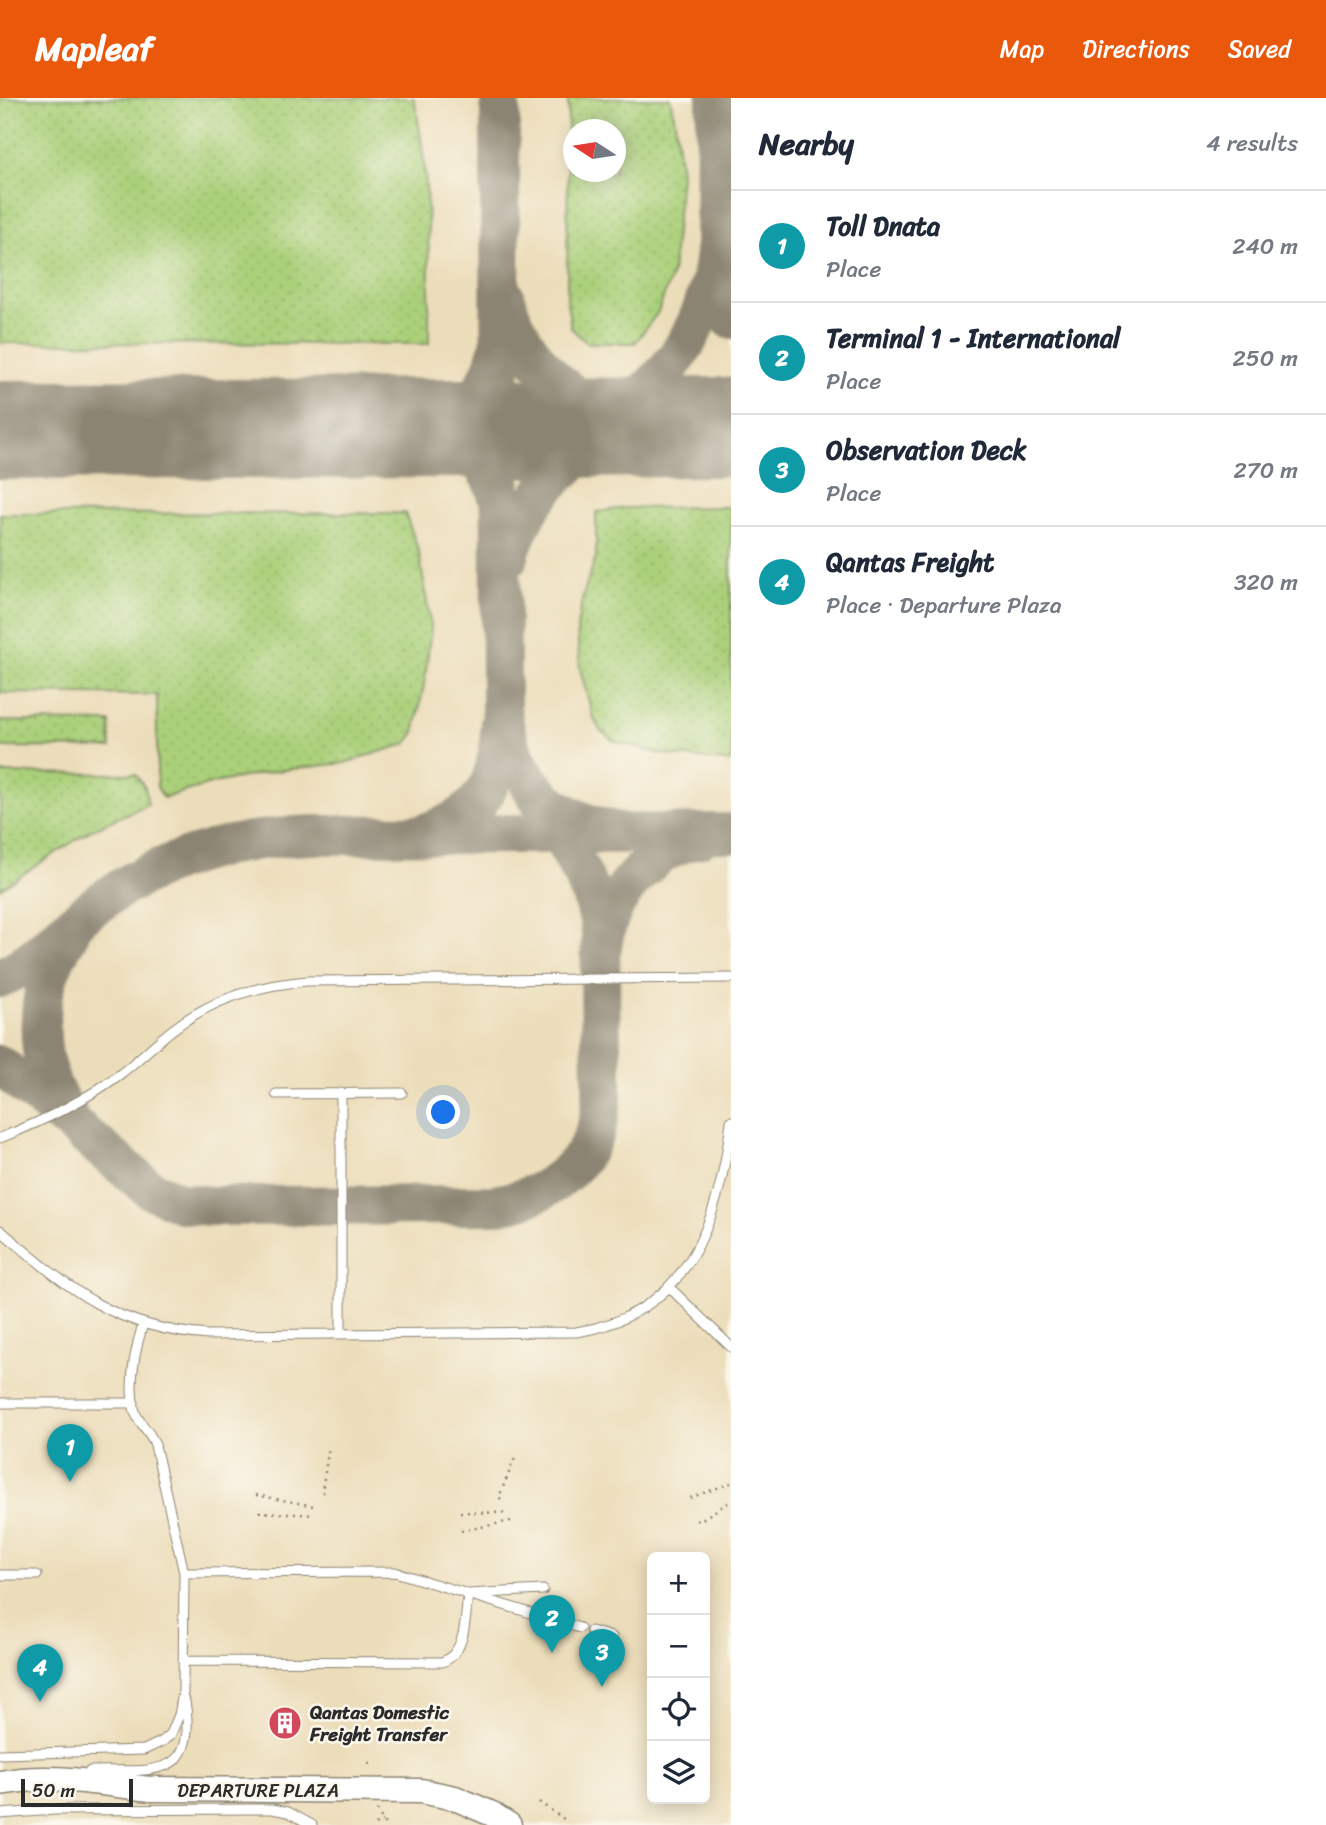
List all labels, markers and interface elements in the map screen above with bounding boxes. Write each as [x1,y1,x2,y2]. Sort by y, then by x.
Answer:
text: Mapleaf [35,20,153,78]
text: Map [1000,28,1044,70]
text: Directions [1082,28,1190,70]
text: Saved [1228,28,1291,70]
text: Nearby [759,117,854,171]
north arrow [563,119,626,182]
text: 4 results [1206,123,1298,164]
text: Toll Dnata [826,203,940,249]
text: 1 [777,226,787,267]
text: 240 m [1232,226,1298,267]
text: Place [826,249,881,290]
text: Terminal 1 - International [826,315,1120,361]
text: 2 [775,338,789,379]
text: 250 m [1232,338,1298,379]
text: Place [826,361,881,402]
text: Observation Deck [826,427,1027,473]
text: 3 [776,450,788,491]
text: 270 m [1233,450,1298,491]
text: Place [826,473,881,514]
text: Qantas Freight [826,539,994,585]
text: 4 [775,562,789,603]
text: 320 m [1234,562,1298,603]
text: Place · Departure Plaza [826,585,1062,626]
your location [426,1095,460,1129]
pin: 1 [47,1424,93,1482]
map controls [647,1552,710,1804]
button: + [647,1552,710,1615]
pin: 2 [529,1595,575,1653]
button: − [647,1615,710,1678]
pin: 3 [579,1629,625,1687]
pin: 4 [17,1644,63,1702]
button: locate [647,1678,710,1741]
place label: Qantas Domestic Freight Transfer [309,1696,449,1751]
building icon: Qantas Domestic Freight Transfer [266,1704,304,1742]
button: layers [647,1741,710,1804]
text: 50 m [32,1774,75,1807]
street label: DEPARTURE PLAZA [177,1774,339,1807]
scale bar [21,1776,133,1808]

